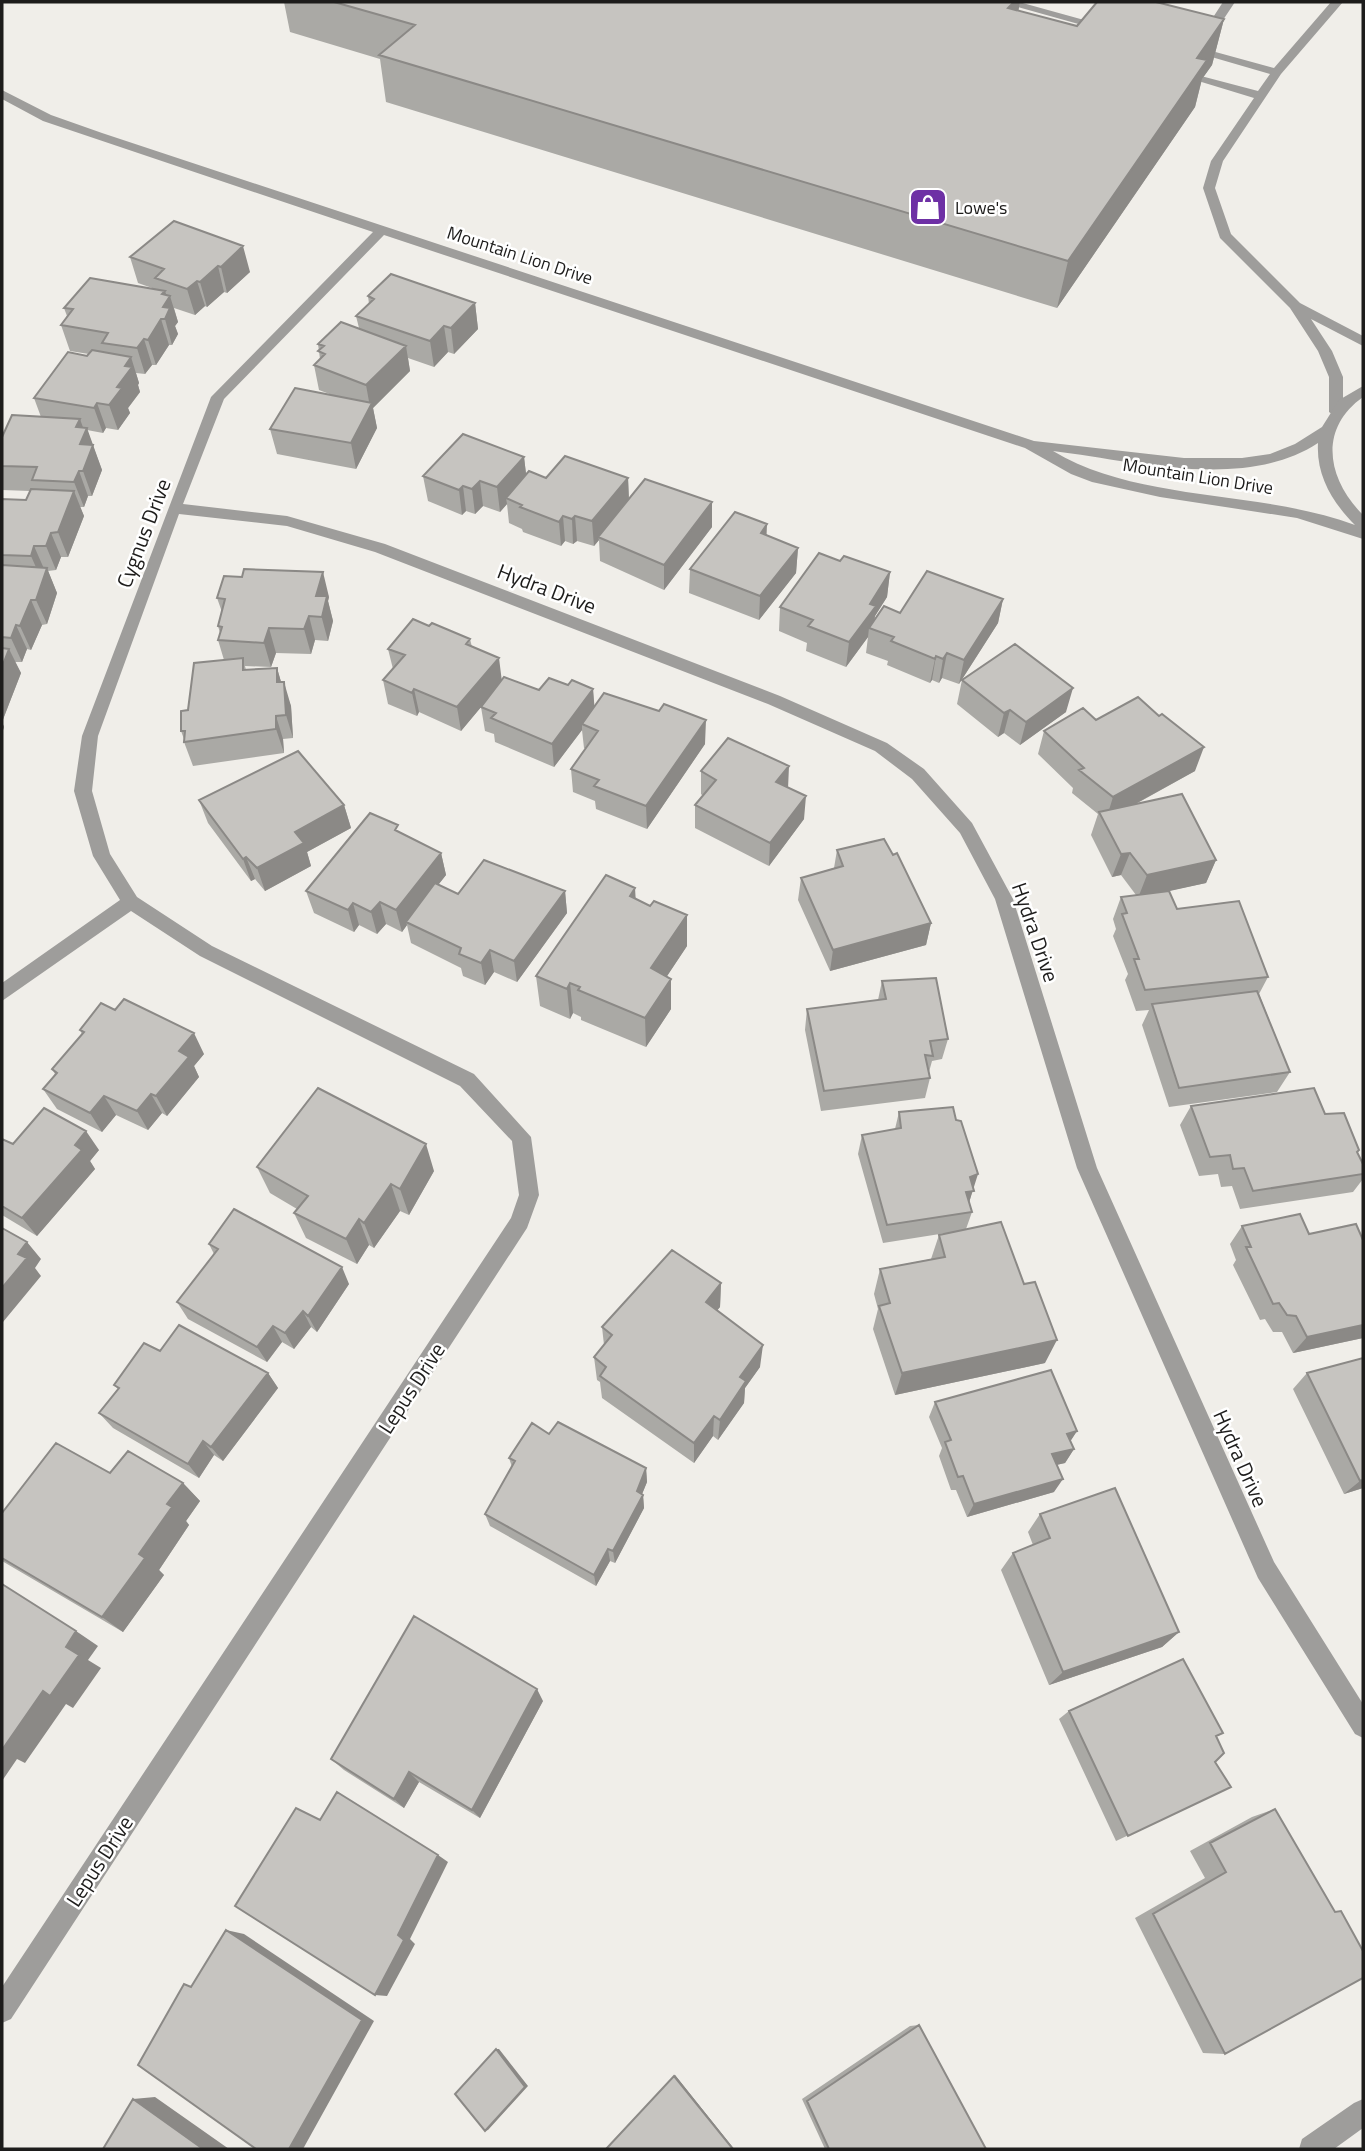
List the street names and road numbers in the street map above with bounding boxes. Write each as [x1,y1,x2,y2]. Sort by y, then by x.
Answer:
street label: Mountain Lion Drive [444,219,596,291]
street label: Mountain Lion Drive [1121,451,1275,501]
street label: Cygnus Drive [108,474,178,592]
street label: Hydra Drive [493,555,601,621]
street label: Hydra Drive [1004,878,1068,986]
street label: Lepus Drive [370,1336,452,1440]
street label: Hydra Drive [1205,1404,1277,1512]
street label: Lepus Drive [58,1809,140,1913]

